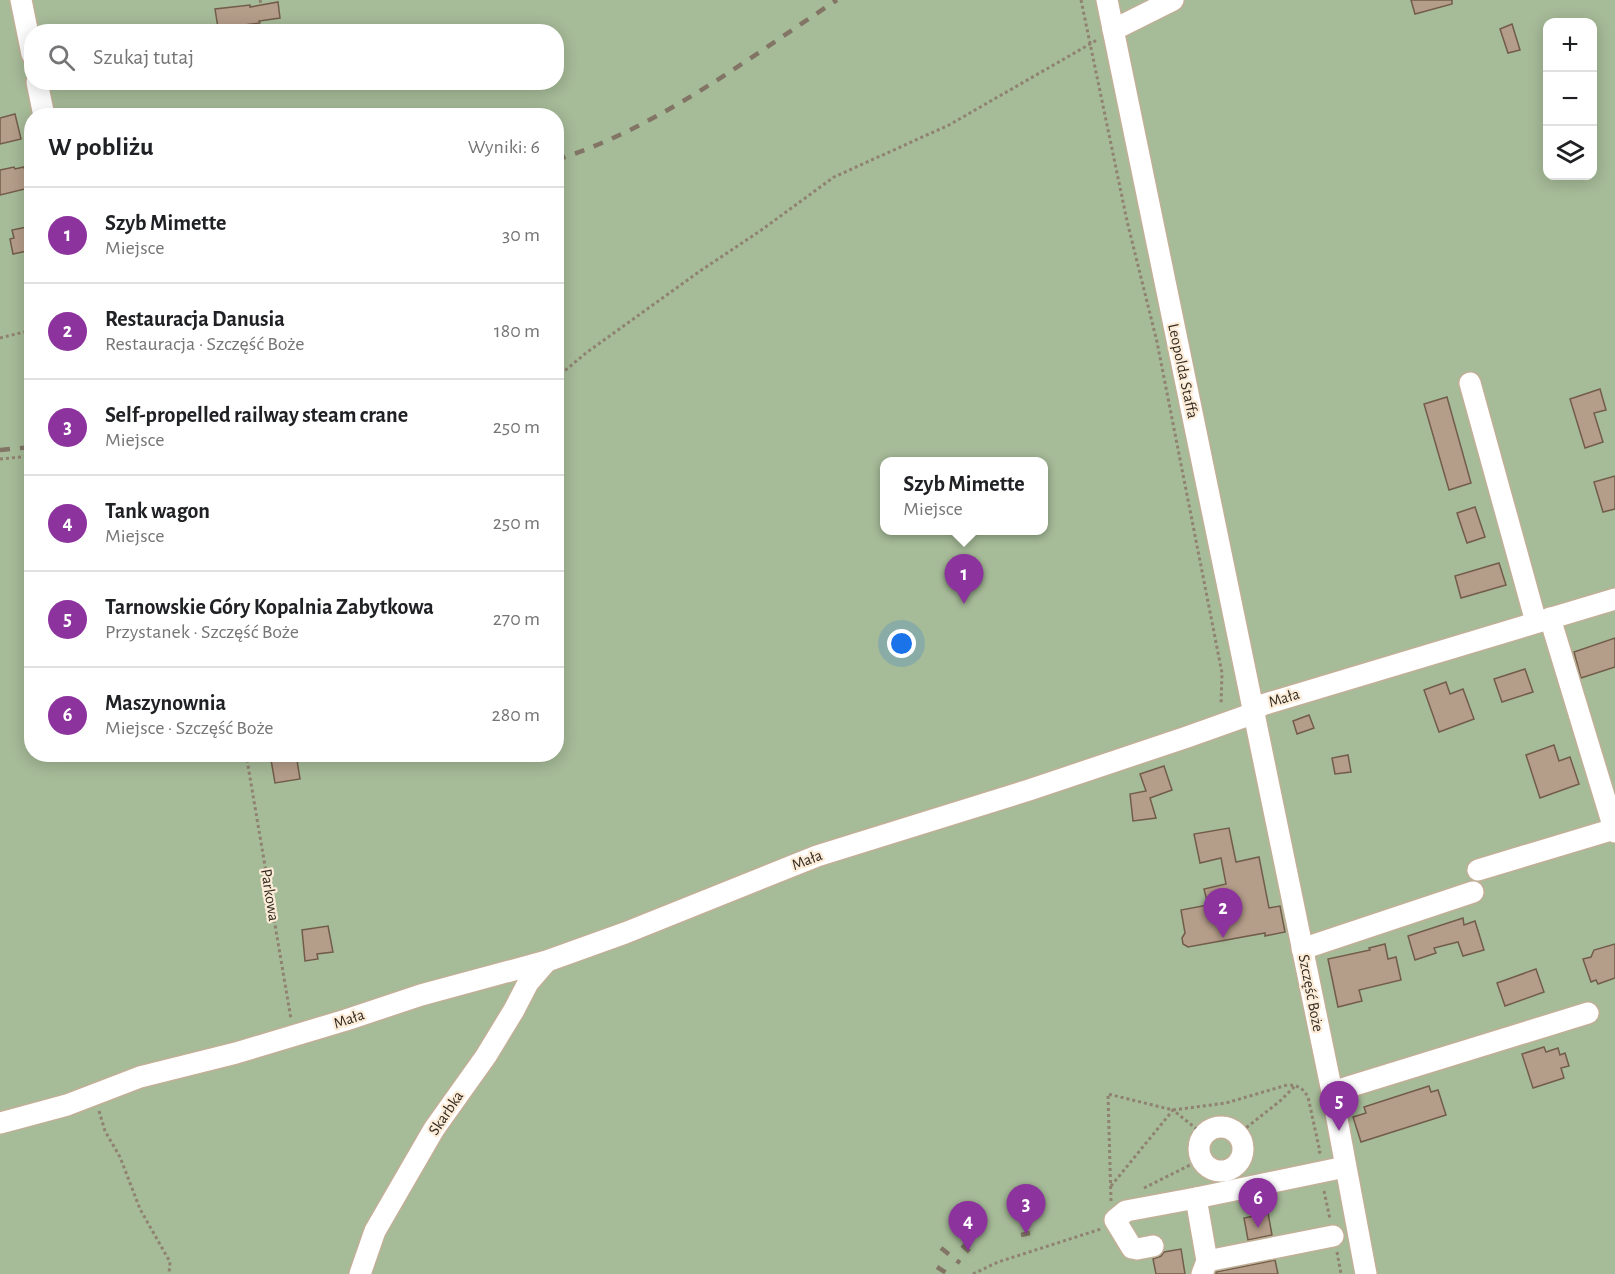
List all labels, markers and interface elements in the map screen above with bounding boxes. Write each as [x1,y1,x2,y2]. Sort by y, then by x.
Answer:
map controls [1543,18,1597,180]
button: + [1543,18,1597,72]
search box [24,24,564,90]
icon: search [45,41,78,74]
text: Szukaj tutaj [93,46,194,68]
button: − [1543,72,1597,126]
button: layers [1543,126,1597,180]
text: W pobliżu [48,134,154,160]
text: Wyniki: 6 [468,137,540,157]
text: Szyb Mimette [105,212,226,234]
text: 1 [64,225,71,245]
text: 30 m [502,225,540,245]
text: Miejsce [105,238,164,258]
text: Restauracja Danusia [105,308,285,330]
text: 2 [63,321,72,341]
text: 180 m [494,321,540,341]
street label: Leopolda Staffa [1165,322,1201,420]
text: Restauracja · Szczęść Boże [105,334,304,354]
text: Self-propelled railway steam crane [105,404,408,426]
text: 3 [63,417,72,437]
text: 250 m [493,417,540,437]
text: Miejsce [105,430,164,450]
popup [880,457,1048,535]
text: Szyb Mimette [903,473,1025,495]
text: Miejsce [903,499,963,519]
text: Tank wagon [105,500,210,522]
text: 4 [62,513,73,533]
text: 250 m [493,513,540,533]
text: Miejsce [105,526,164,546]
pin: 1 [944,554,984,604]
text: Tarnowskie Góry Kopalnia Zabytkowa [105,596,434,618]
text: 5 [63,609,72,629]
text: 270 m [493,609,540,629]
text: Przystanek · Szczęść Boże [105,622,299,642]
your location [887,629,916,658]
street label: Mała [1267,686,1301,710]
text: Maszynownia [105,692,226,714]
text: 6 [63,705,72,725]
text: 280 m [492,705,540,725]
text: Miejsce · Szczęść Boże [105,718,274,738]
street label: Mała [789,847,825,873]
street label: Parkowa [258,868,282,922]
pin: 2 [1204,888,1242,938]
street label: Szczęść Boże [1296,953,1326,1033]
street label: Mała [332,1006,366,1032]
pin: 5 [1320,1082,1358,1131]
street label: Skarbka [426,1088,466,1138]
pin: 6 [1238,1178,1278,1228]
pin: 3 [1006,1184,1046,1234]
pin: 4 [948,1202,988,1251]

